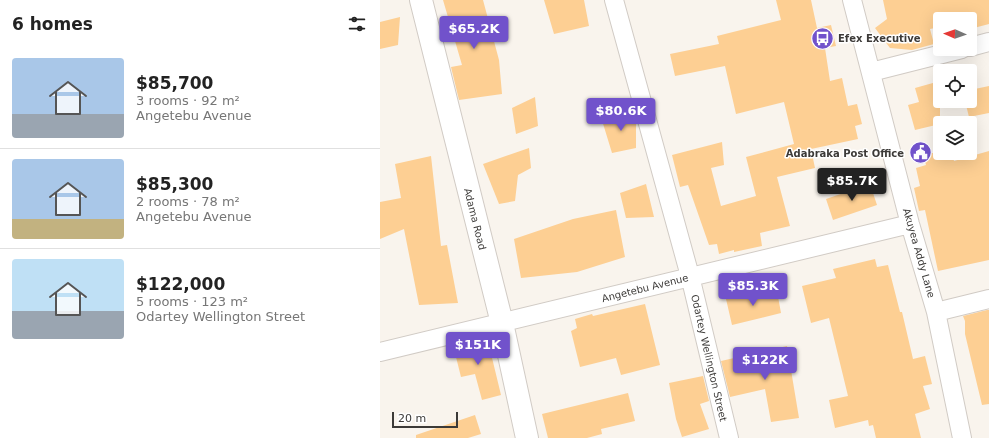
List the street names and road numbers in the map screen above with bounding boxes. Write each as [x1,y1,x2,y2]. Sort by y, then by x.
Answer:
street label: Adama Road [462,187,488,251]
street label: Akuyea Addy Lane [901,207,937,299]
street label: Angetebu Avenue [601,272,689,304]
street label: Odartey Wellington Street [689,293,729,423]

